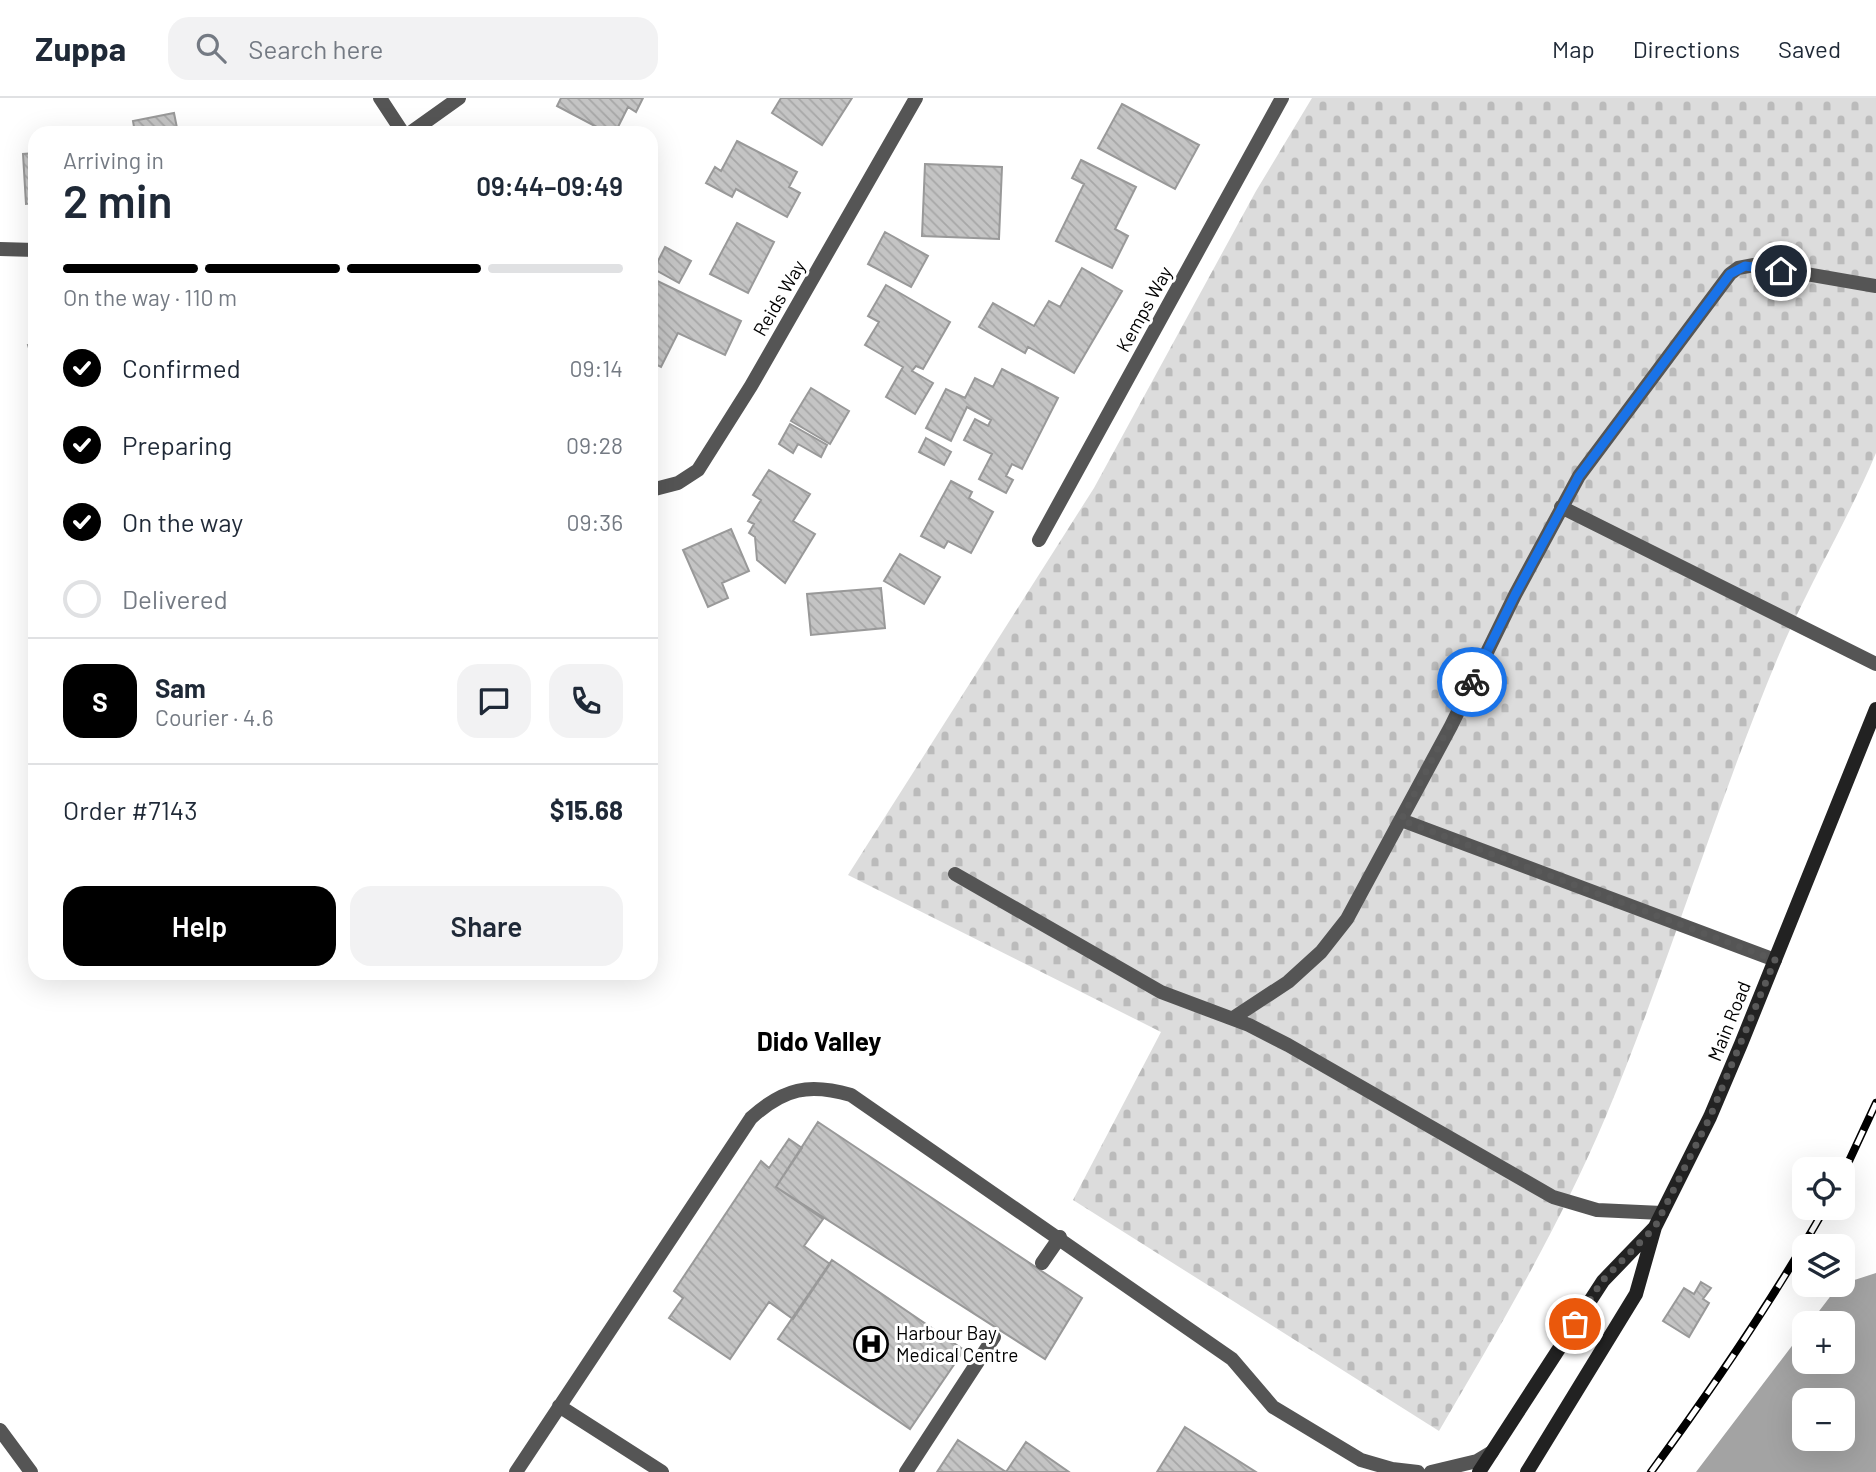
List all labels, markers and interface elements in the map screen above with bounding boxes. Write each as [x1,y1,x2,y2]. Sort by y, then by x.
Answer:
search box [168,17,658,80]
text: Zuppa [35,28,126,68]
icon: search [192,29,230,67]
text: Search here [248,33,383,64]
text: Map [1552,34,1595,63]
text: Directions [1633,34,1740,63]
text: Saved [1778,34,1841,63]
text: Arriving in [63,146,164,174]
text: 09:44–09:49 [476,170,623,201]
text: 2 min [63,172,172,227]
pin [1751,241,1811,301]
icon: home [1762,252,1800,290]
street label: Reids Way [748,255,810,340]
street label: Kemps Way [1111,262,1177,356]
text: On the way · 110 m [63,283,237,311]
icon: check [63,349,101,387]
text: Confirmed [122,352,241,383]
text: 09:14 [570,354,623,382]
icon: check [63,426,101,464]
text: Preparing [122,429,232,460]
text: 09:28 [566,431,623,459]
icon: check [63,503,101,541]
text: On the way [122,506,243,537]
text: 09:36 [567,508,623,536]
text: Delivered [122,583,228,614]
courier [1437,647,1507,717]
icon: bike [1453,663,1491,701]
button: chat [457,664,531,738]
button: phone [549,664,623,738]
text: Sam [155,672,206,703]
text: S [92,686,108,717]
text: Courier · 4.6 [155,703,274,731]
text: Order #7143 [63,794,198,825]
text: $15.68 [550,794,623,825]
button: Help [63,886,336,966]
button: Share [350,886,623,966]
street label: Main Road [1702,977,1755,1064]
district label: Dido Valley [757,1025,881,1056]
map controls [1792,1157,1855,1451]
button: locate [1792,1157,1855,1220]
button: layers [1792,1234,1855,1297]
pin [1545,1294,1605,1354]
icon: bag [1556,1305,1594,1343]
button: + [1792,1311,1855,1374]
place label: Harbour Bay Medical Centre [896,1321,1018,1366]
hospital icon: Harbour Bay Medical Centre [852,1325,890,1363]
button: − [1792,1388,1855,1451]

